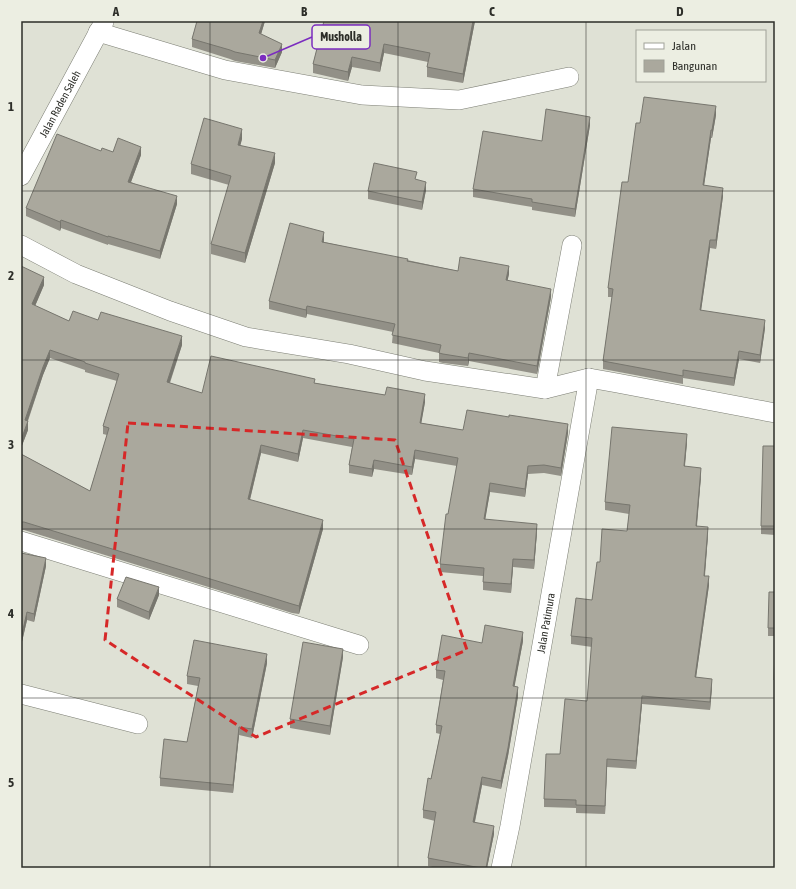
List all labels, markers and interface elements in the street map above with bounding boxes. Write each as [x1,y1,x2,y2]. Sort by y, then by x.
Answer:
text: A [112,4,120,19]
text: B [301,4,308,19]
text: C [489,4,495,19]
text: D [676,4,684,19]
callout: Musholla [312,25,370,49]
text: Musholla [320,30,362,44]
legend [636,30,766,82]
text: Jalan [672,39,696,53]
text: Bangunan [672,59,717,73]
street label: Jalan Raden Saleh [37,68,83,139]
text: 1 [8,99,14,114]
text: 2 [8,268,14,283]
text: 3 [8,437,14,452]
street label: Jalan Patimura [535,592,557,654]
text: 4 [7,606,14,621]
text: 5 [8,775,14,790]

